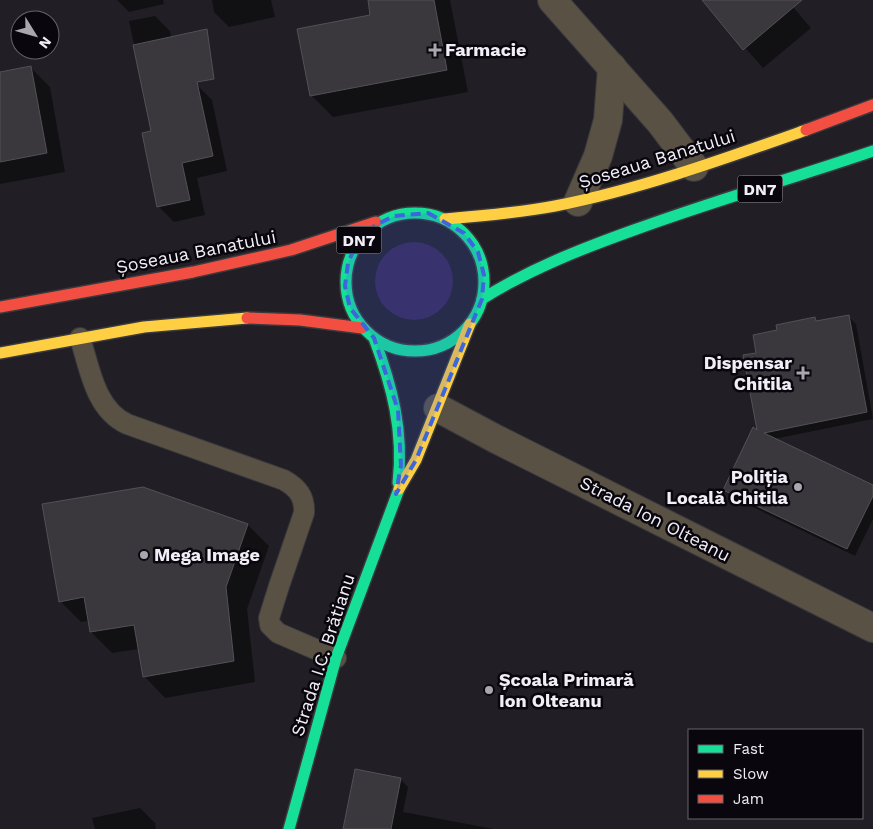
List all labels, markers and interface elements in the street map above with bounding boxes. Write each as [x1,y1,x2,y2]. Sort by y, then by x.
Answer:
north arrow [10,10,60,60]
text: N [36,34,55,52]
place label: Farmacie [445,39,527,60]
marker: Farmacie [429,44,441,56]
street label: Șoseaua Banatului [576,125,738,192]
road number: DN7 [738,175,782,202]
street label: Șoseaua Banatului [114,226,278,277]
road number: DN7 [336,226,382,254]
place label: Dispensar Chitila [704,352,793,394]
marker: Dispensar Chitila [796,366,810,380]
place label: Poliția Locală Chitila [666,466,789,508]
street label: Strada Ion Olteanu [577,472,734,566]
marker: Poliția Locală Chitila [792,481,804,493]
place label: Mega Image [154,544,260,565]
marker: Mega Image [138,549,150,561]
street label: Strada I.C. Brătianu [286,571,359,739]
place label: Școala Primară Ion Olteanu [499,669,634,711]
marker: Școala Primară Ion Olteanu [483,684,495,696]
legend [688,729,863,819]
text: Fast [733,740,765,758]
text: Slow [733,765,769,783]
text: Jam [733,790,764,808]

